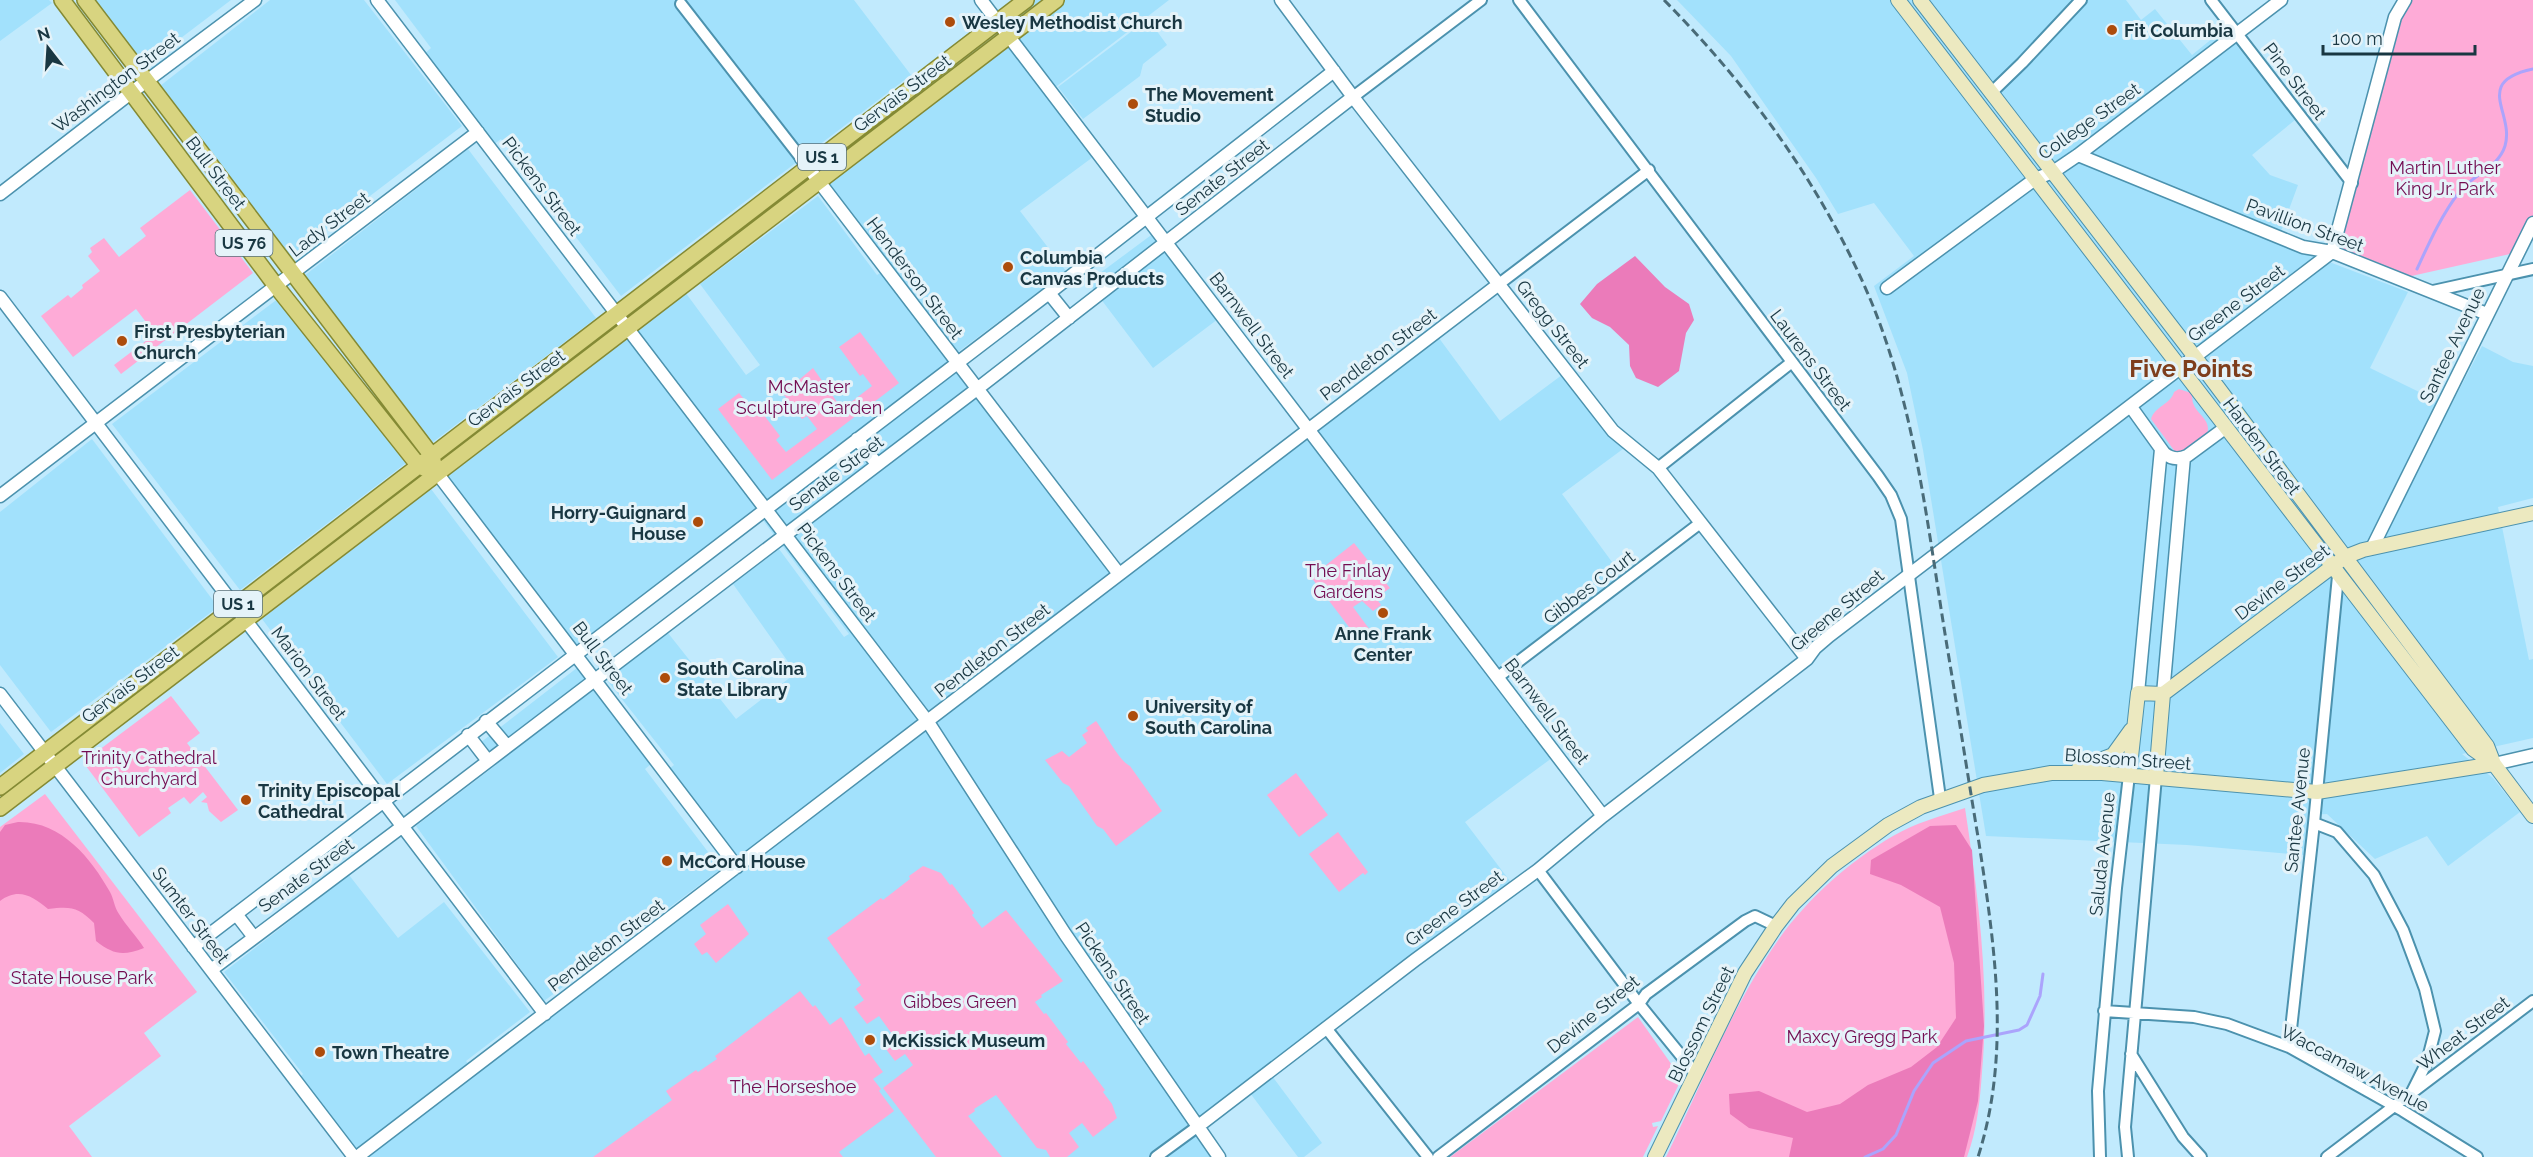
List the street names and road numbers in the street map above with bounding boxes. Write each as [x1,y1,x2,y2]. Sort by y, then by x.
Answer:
street label: Washington Street [48,27,184,137]
street label: Pine Street [2259,38,2331,124]
street label: Gervais Street [849,50,955,136]
street label: College Street [2034,78,2144,164]
street label: Bull Street [182,132,250,214]
street label: Pickens Street [498,132,586,240]
street label: Senate Street [1171,134,1273,220]
road number: US 1 [798,144,846,170]
street label: Lady Street [285,187,373,261]
street label: Pavillion Street [2243,194,2367,256]
street label: Henderson Street [862,213,968,343]
road number: US 76 [216,230,272,256]
street label: Greene Street [2184,260,2288,346]
street label: Barnwell Street [1205,268,1299,382]
street label: Gregg Street [1512,276,1594,372]
street label: Santee Avenue [2415,284,2489,406]
street label: Pendleton Street [1316,303,1440,405]
street label: Laurens Street [1766,305,1856,415]
street label: Gervais Street [463,345,569,431]
street label: Harden Street [2219,393,2305,499]
street label: Senate Street [785,431,887,515]
street label: Pickens Street [793,518,881,626]
street label: Devine Street [2231,540,2333,624]
street label: Gibbes Court [1539,546,1639,628]
street label: Greene Street [1786,565,1888,655]
road number: US 1 [214,591,262,617]
street label: Pendleton Street [930,599,1054,701]
street label: Bull Street [569,617,637,699]
street label: Marion Street [267,622,351,724]
street label: Gervais Street [77,641,183,727]
street label: Barnwell Street [1500,654,1594,768]
street label: Blossom Street [2064,744,2192,774]
street label: Santee Avenue [2280,746,2314,873]
street label: Saluda Avenue [2085,791,2119,917]
street label: Senate Street [254,833,358,917]
street label: Sumter Street [148,863,234,967]
street label: Greene Street [1401,866,1507,950]
street label: Pendleton Street [544,894,668,996]
street label: Pickens Street [1071,918,1155,1028]
street label: Blossom Street [1664,962,1738,1086]
street label: Devine Street [1543,971,1643,1057]
street label: Wheat Street [2413,991,2513,1075]
street label: Waccamaw Avenue [2277,1020,2433,1116]

